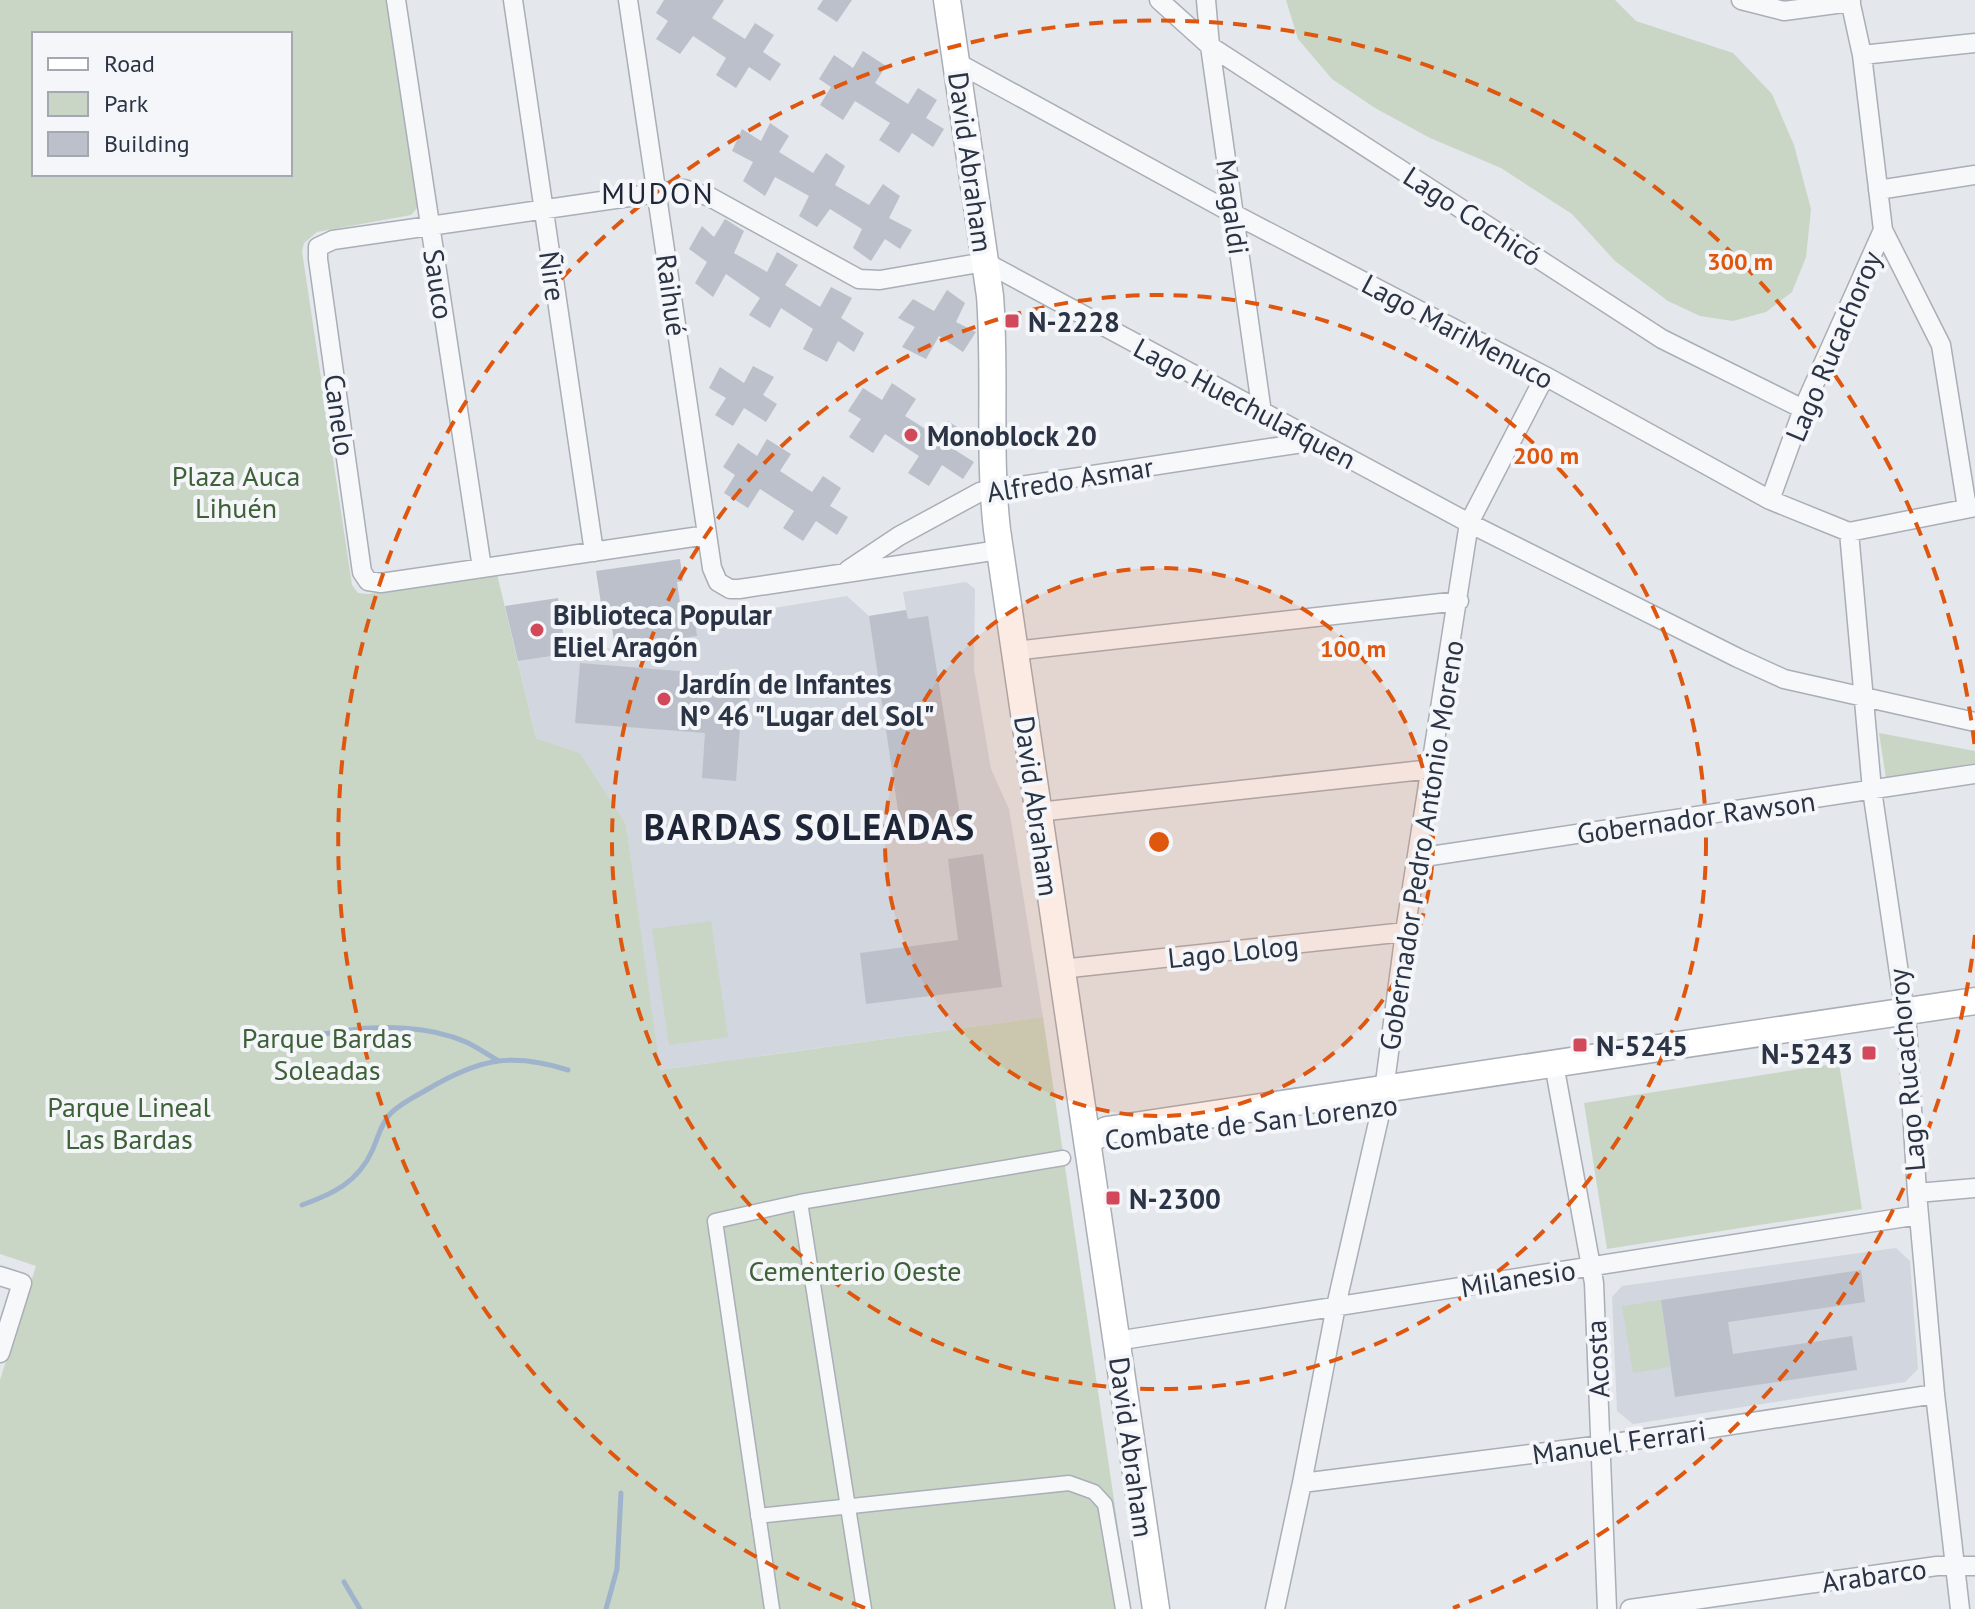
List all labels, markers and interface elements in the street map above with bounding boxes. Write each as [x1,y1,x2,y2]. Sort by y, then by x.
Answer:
legend [32,32,292,176]
text: Road [104,48,155,79]
street label: David Abraham [940,69,1002,255]
text: Park [104,88,149,119]
text: Building [104,128,190,159]
street label: Magaldi [1208,157,1258,257]
street label: Lago Cochicó [1397,158,1549,274]
district label: MUDON [601,173,715,212]
street label: Lago Rucachoroy [1776,245,1890,447]
street label: Sauco [415,246,463,322]
text: 300 m [1707,246,1773,277]
street label: Ñire [531,249,575,303]
street label: Raihué [648,252,696,338]
street label: Lago MariMenuco [1356,265,1560,397]
place label: N-2228 [1028,303,1120,340]
marker: N-2228 [1003,312,1021,330]
street label: Lago Huechulafquen [1127,329,1363,477]
street label: Canelo [316,372,364,458]
place label: Monoblock 20 [927,417,1097,454]
marker: Monoblock 20 [902,426,920,444]
text: 200 m [1513,440,1579,471]
street label: Alfredo Asmar [984,447,1156,510]
park label: Plaza Auca Lihuén [172,457,300,526]
place label: Biblioteca Popular Eliel Aragón [553,596,772,665]
marker: Biblioteca Popular Eliel Aragón [528,621,546,639]
text: 100 m [1320,633,1386,664]
street label: Gobernador Pedro Antonio Moreno [1370,637,1472,1053]
place label: Jardín de Infantes N° 46 "Lugar del Sol" [679,665,935,734]
marker: Jardín de Infantes N° 46 "Lugar del Sol" [655,690,673,708]
street label: David Abraham [1006,713,1068,899]
street label: Gobernador Rawson [1574,782,1818,852]
district label: BARDAS SOLEADAS [644,803,976,850]
centre of rings [1145,828,1173,856]
street label: Lago Lolog [1166,926,1300,976]
street label: Lago Rucachoroy [1879,967,1933,1173]
park label: Parque Bardas Soleadas [242,1019,412,1088]
place label: N-5245 [1596,1027,1688,1064]
place label: N-5243 [1761,1035,1853,1072]
marker: N-5245 [1571,1036,1589,1054]
marker: N-5243 [1860,1044,1878,1062]
street label: Combate de San Lorenzo [1102,1086,1400,1158]
park label: Parque Lineal Las Bardas [47,1088,211,1157]
place label: N-2300 [1129,1180,1221,1217]
marker: N-2300 [1104,1189,1122,1207]
street label: Milanesio [1458,1251,1578,1305]
park label: Cementerio Oeste [749,1252,962,1289]
street label: Acosta [1576,1319,1618,1399]
street label: David Abraham [1101,1354,1163,1540]
street label: Manuel Ferrari [1530,1412,1708,1472]
street label: Arabarco [1819,1549,1929,1601]

